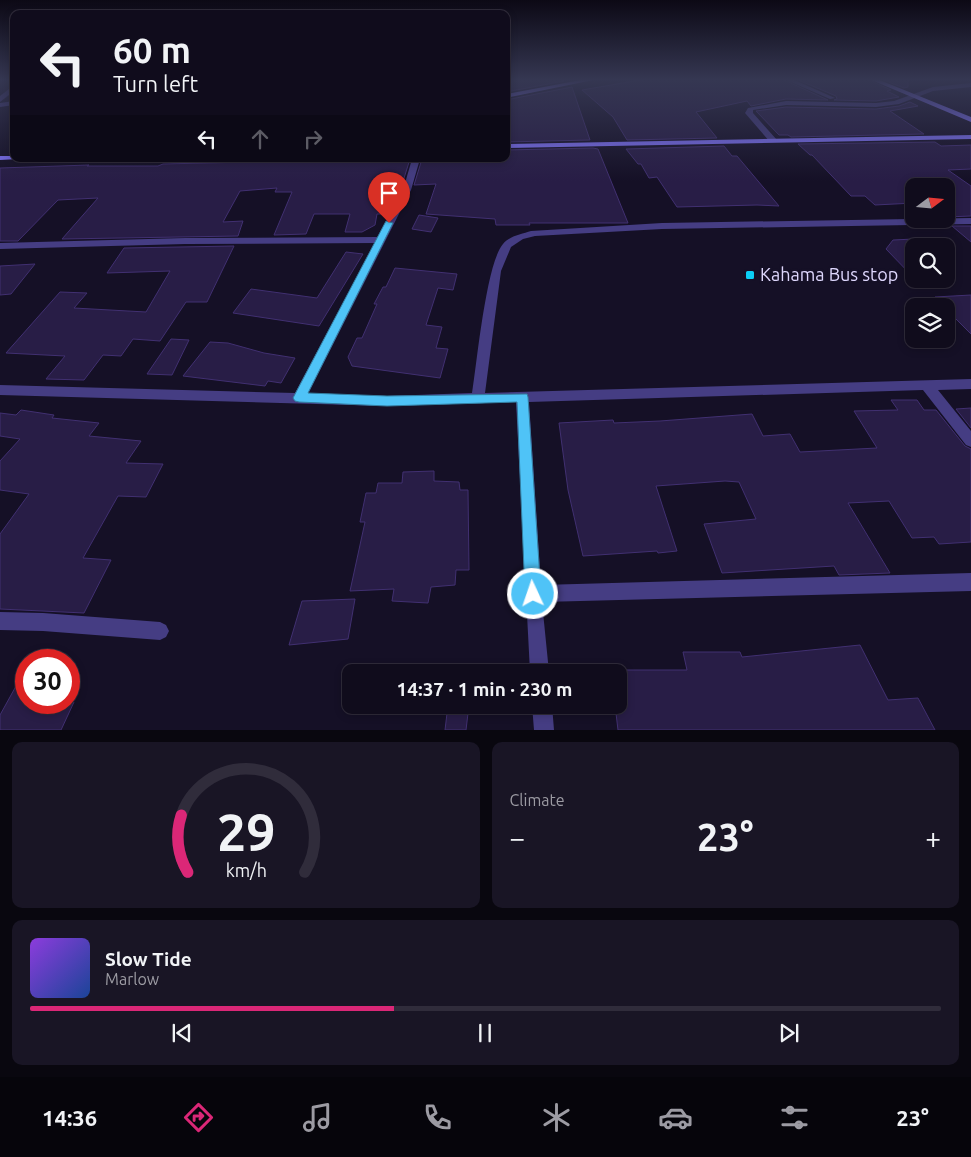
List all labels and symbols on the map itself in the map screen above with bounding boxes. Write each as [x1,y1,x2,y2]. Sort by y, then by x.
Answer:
pin [368,172,410,223]
north arrow [905,178,955,228]
place label: Kahama Bus stop [760,264,898,284]
marker: Kahama Bus stop [744,269,756,281]
position arrow [506,567,558,619]
speed limit sign: 30 [15,649,80,714]

